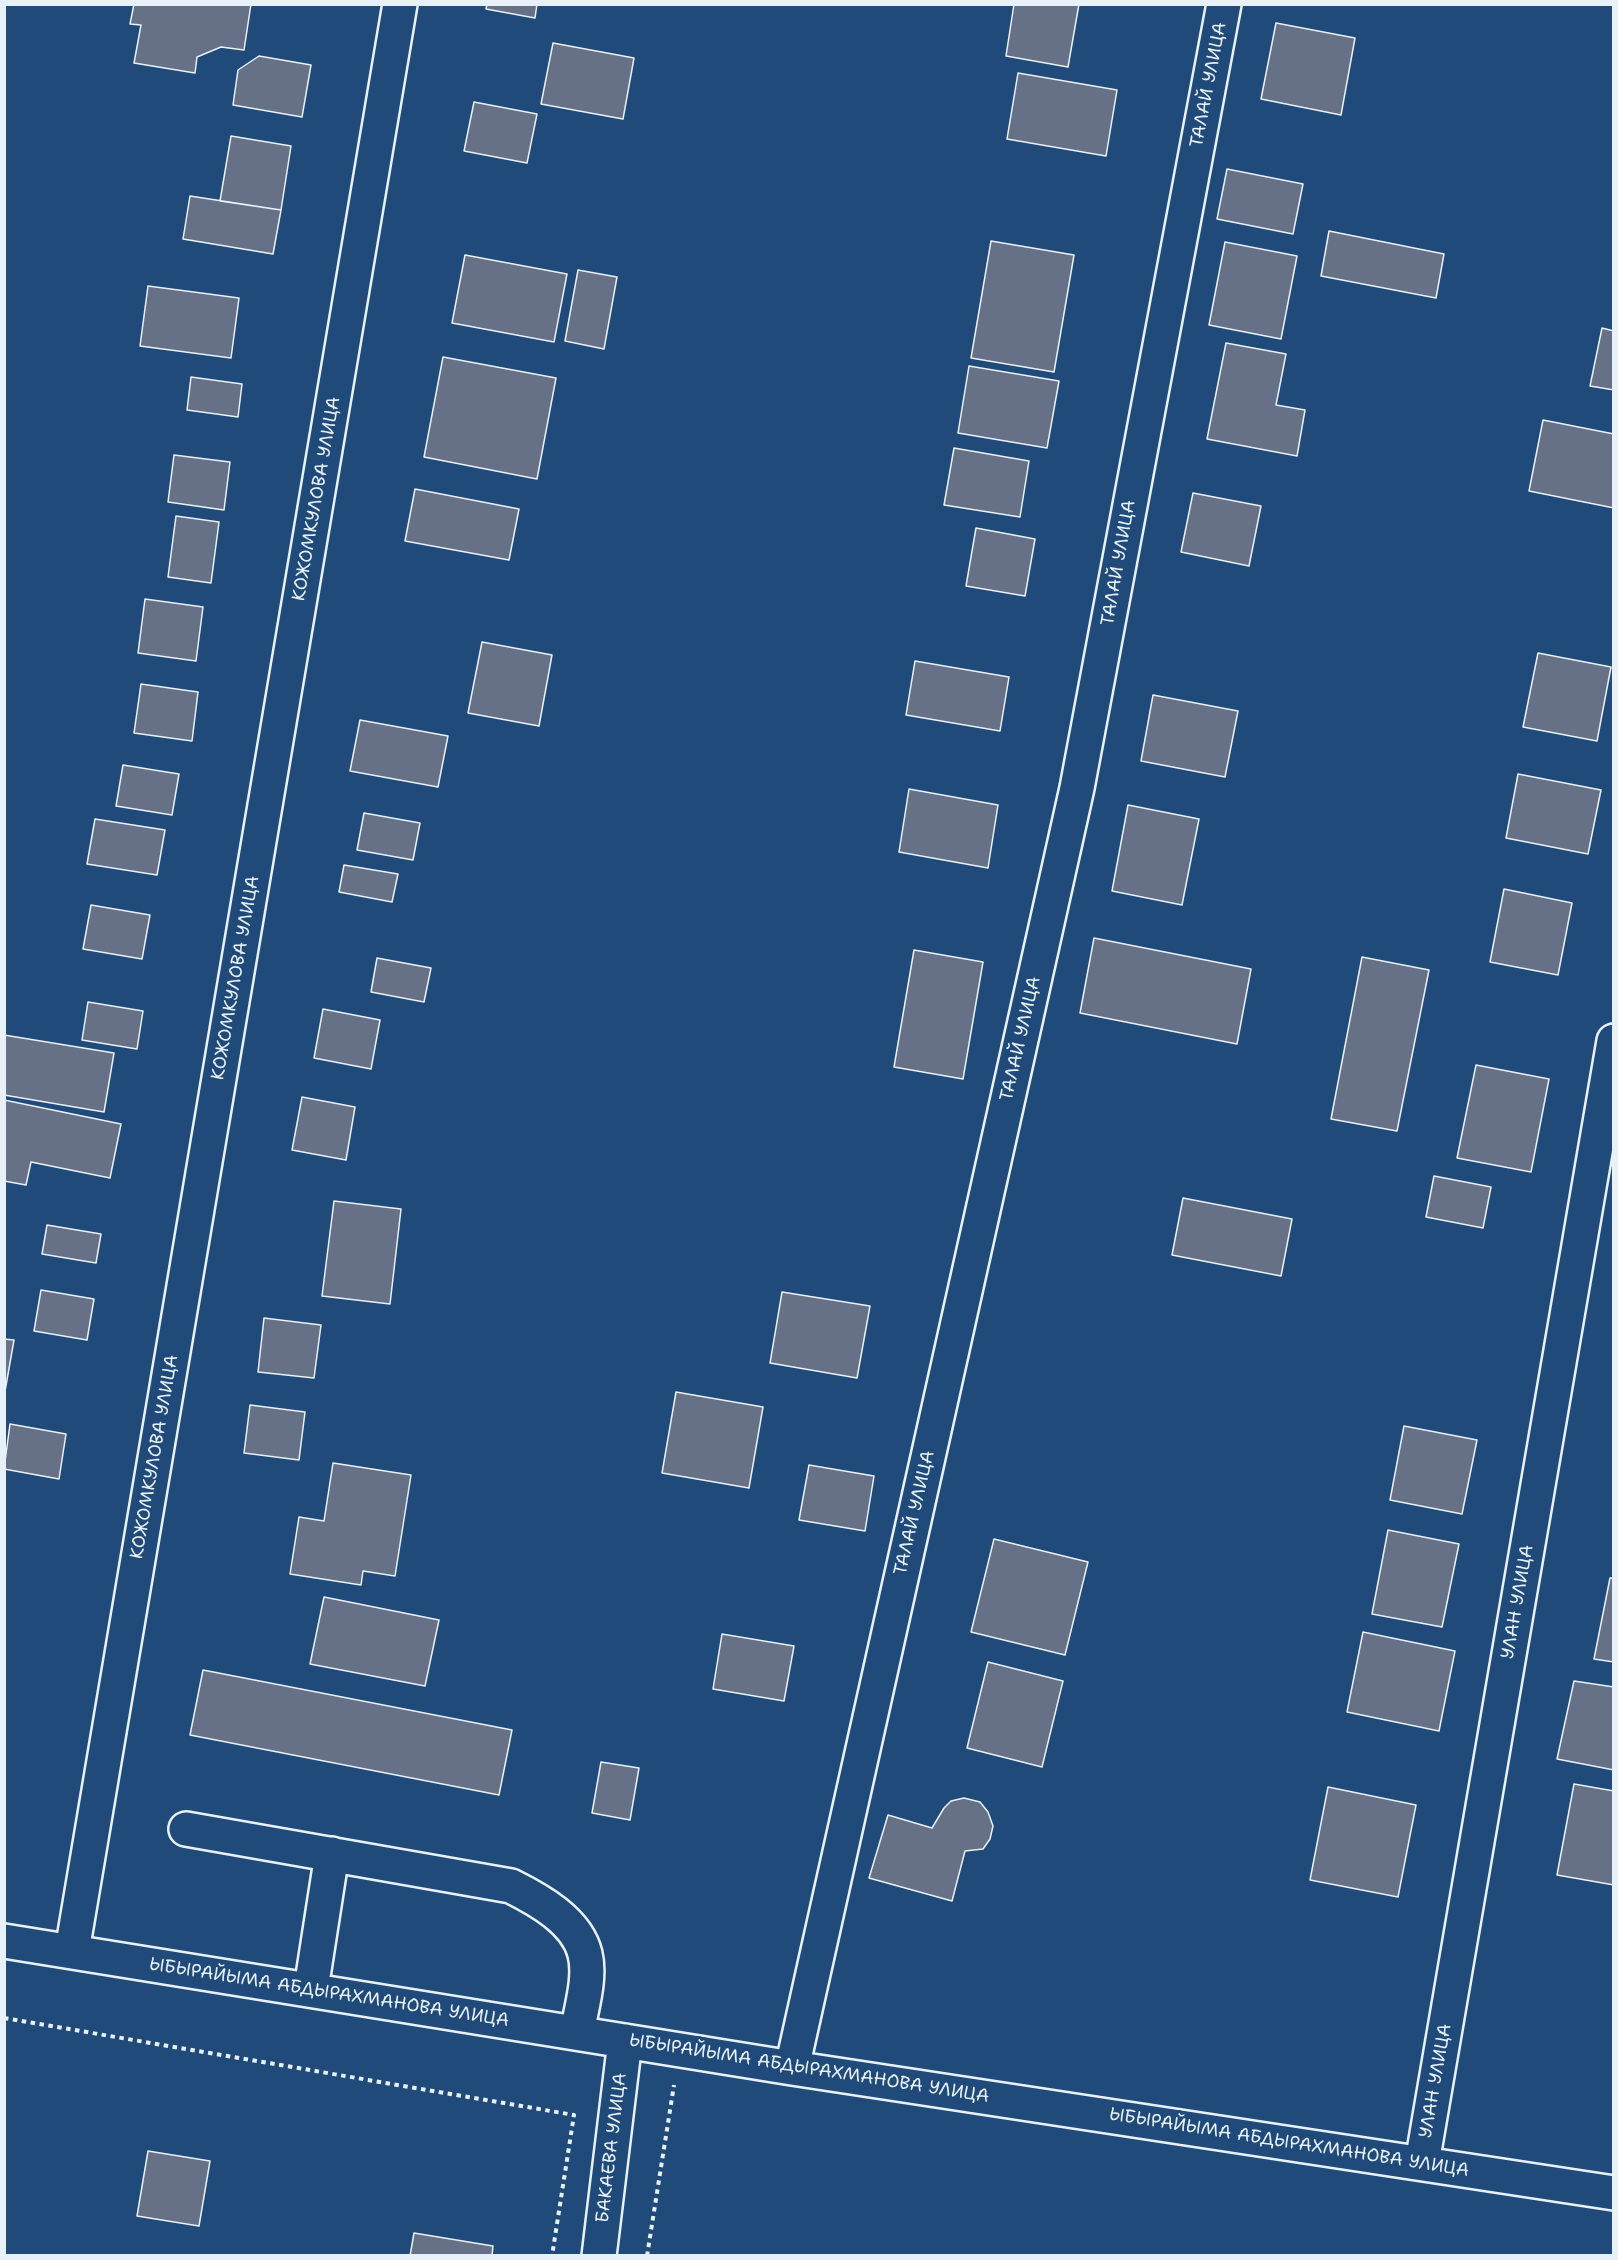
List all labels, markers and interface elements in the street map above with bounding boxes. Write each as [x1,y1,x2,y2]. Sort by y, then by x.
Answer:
street label: ТАЛАЙ УЛИЦА [1186,20,1232,150]
street label: КОЖОМКУЛОВА УЛИЦА [288,395,346,603]
street label: ТАЛАЙ УЛИЦА [1097,498,1141,628]
street label: КОЖОМКУЛОВА УЛИЦА [207,874,265,1082]
street label: ТАЛАЙ УЛИЦА [996,975,1046,1103]
street label: КОЖОМКУЛОВА УЛИЦА [126,1353,184,1561]
street label: ТАЛАЙ УЛИЦА [890,1449,940,1577]
street label: УЛАН УЛИЦА [1497,1543,1539,1661]
street label: ЫБЫРАЙЫМА АБДЫРАХМАНОВА УЛИЦА [147,1954,511,2032]
street label: УЛАН УЛИЦА [1415,2022,1457,2140]
street label: ЫБЫРАЙЫМА АБДЫРАХМАНОВА УЛИЦА [627,2030,991,2108]
street label: БАКАЕВА УЛИЦА [592,2072,632,2224]
street label: ЫБЫРАЙЫМА АБДЫРАХМАНОВА УЛИЦА [1107,2104,1471,2182]

